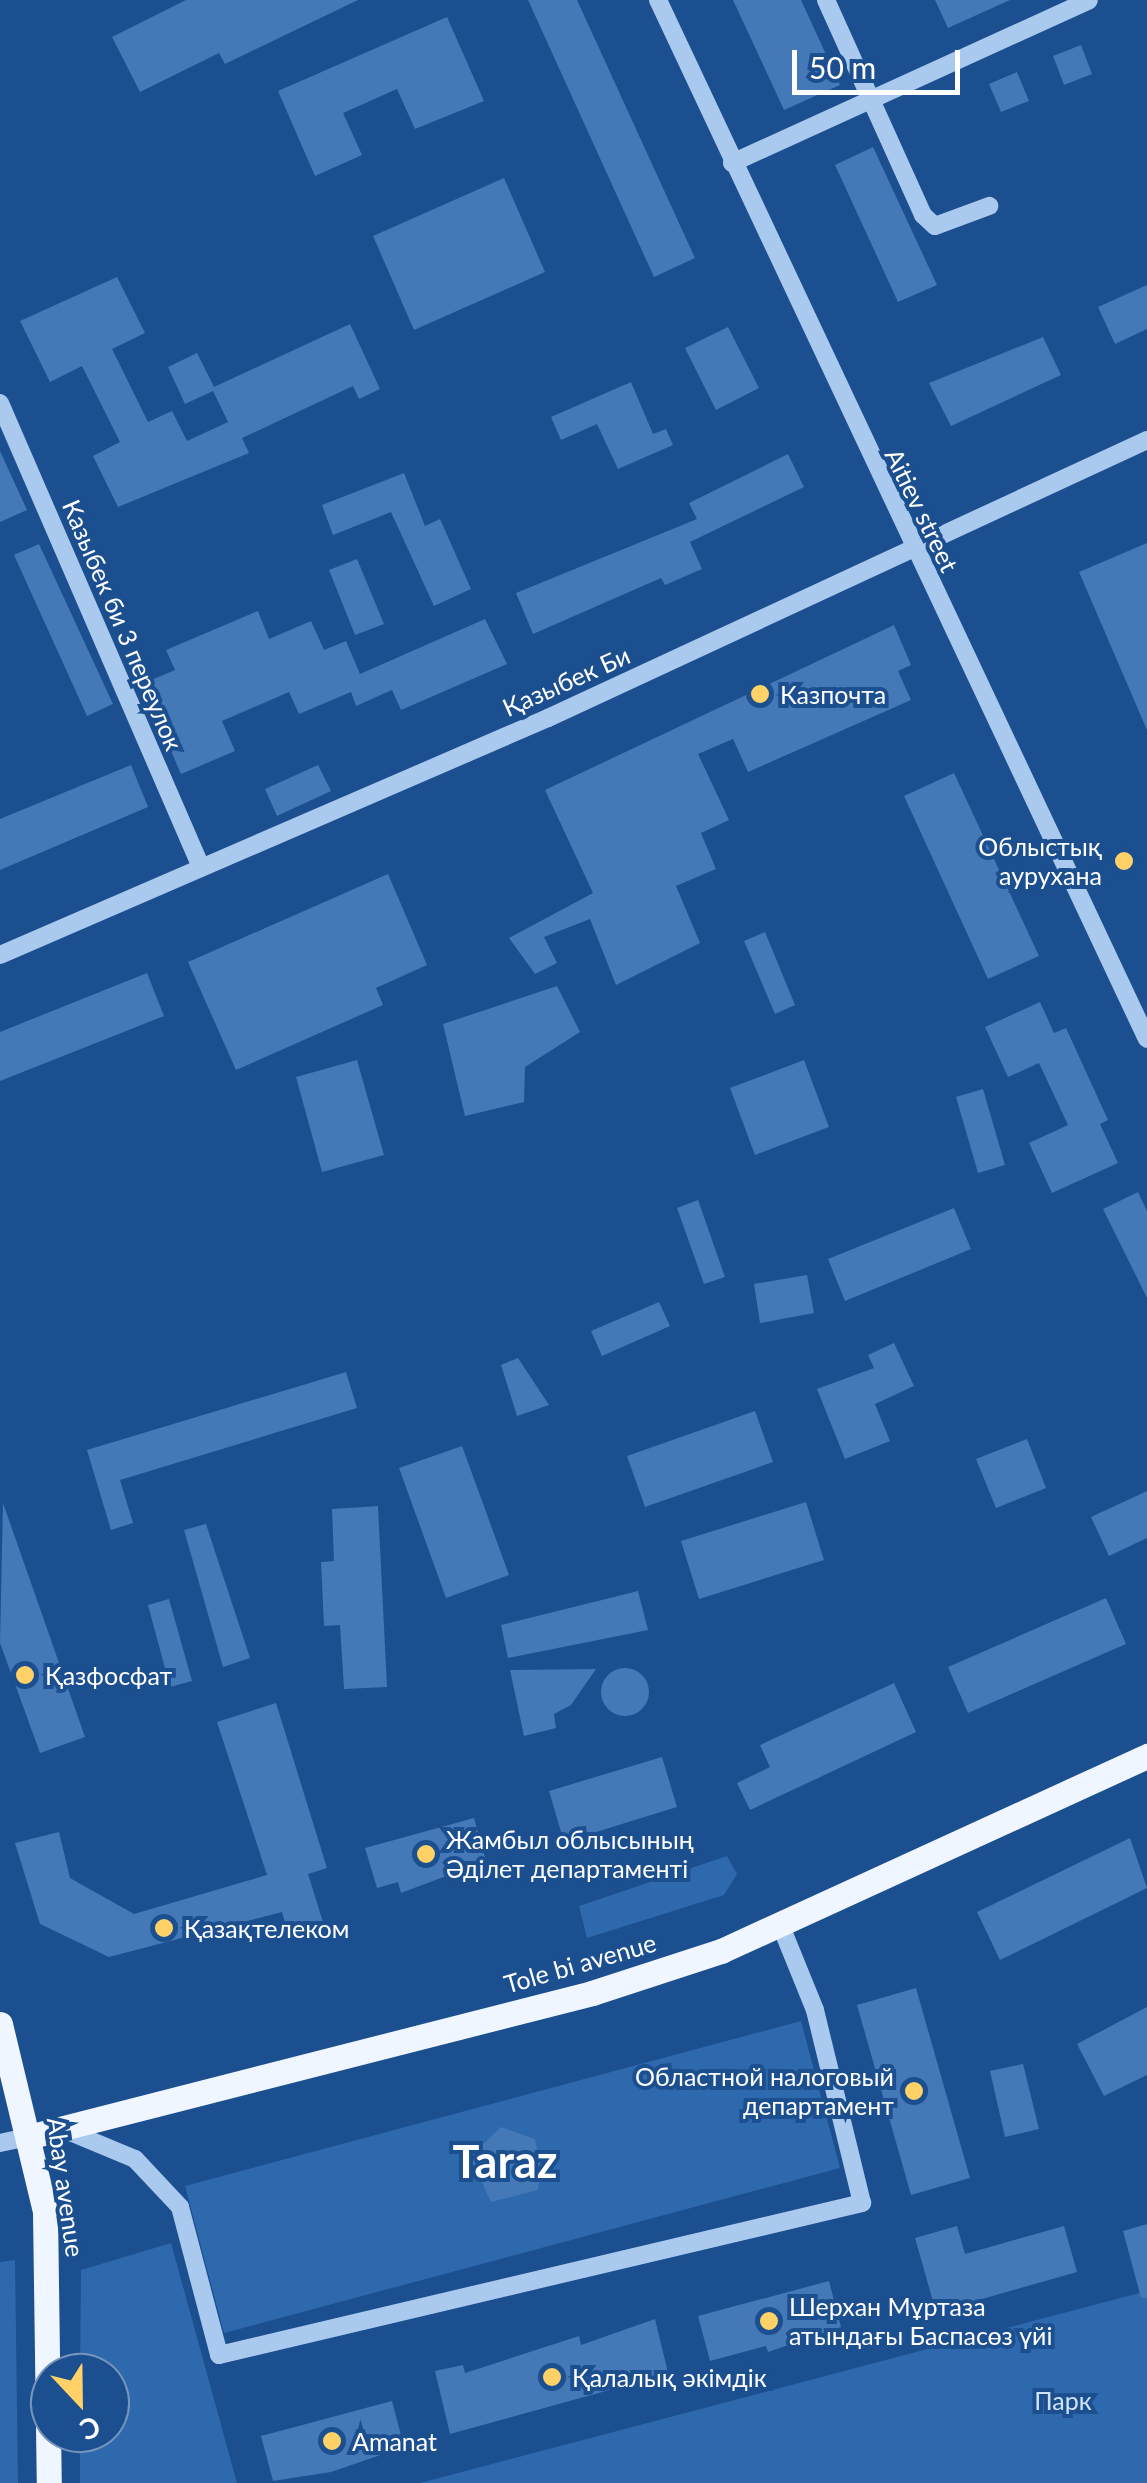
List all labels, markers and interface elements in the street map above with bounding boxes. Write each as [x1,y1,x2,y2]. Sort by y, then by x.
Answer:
scale bar [797,30,964,92]
text: 50 m [809,49,876,85]
street label: Aitiev street [879,443,965,577]
street label: Казыбек би 3 переулок [57,495,189,755]
street label: Қазыбек Би [498,640,634,722]
place label: Казпочта [780,679,886,709]
marker: Казпочта [749,683,771,705]
place label: Облыстық аурухана [978,832,1102,891]
marker: Облыстық аурухана [1111,848,1137,874]
place label: Қазфосфат [45,1660,172,1690]
marker: Қазфосфат [14,1664,36,1686]
place label: Жамбыл облысының Әділет департаменті [446,1825,694,1884]
marker: Жамбыл облысының Әділет департаменті [415,1843,437,1865]
place label: Қазақтелеком [184,1913,349,1943]
marker: Қазақтелеком [153,1917,175,1939]
street label: Tole bi avenue [501,1927,659,1999]
place label: Областной налоговый департамент [635,2062,894,2121]
marker: Областной налоговый департамент [903,2080,925,2102]
street label: Abay avenue [41,2115,91,2259]
district label: Taraz [453,2135,557,2189]
place label: Шерхан Мұртаза атындағы Баспасөз үйі [789,2292,1052,2351]
marker: Шерхан Мұртаза атындағы Баспасөз үйі [758,2310,780,2332]
north arrow [30,2353,130,2453]
place label: Қалалық әкімдік [572,2362,767,2392]
marker: Қалалық әкімдік [541,2366,563,2388]
park label: Парк [1034,2385,1092,2415]
text: С [76,2410,105,2448]
place label: Amanat [352,2426,437,2456]
marker: Amanat [321,2430,343,2452]

